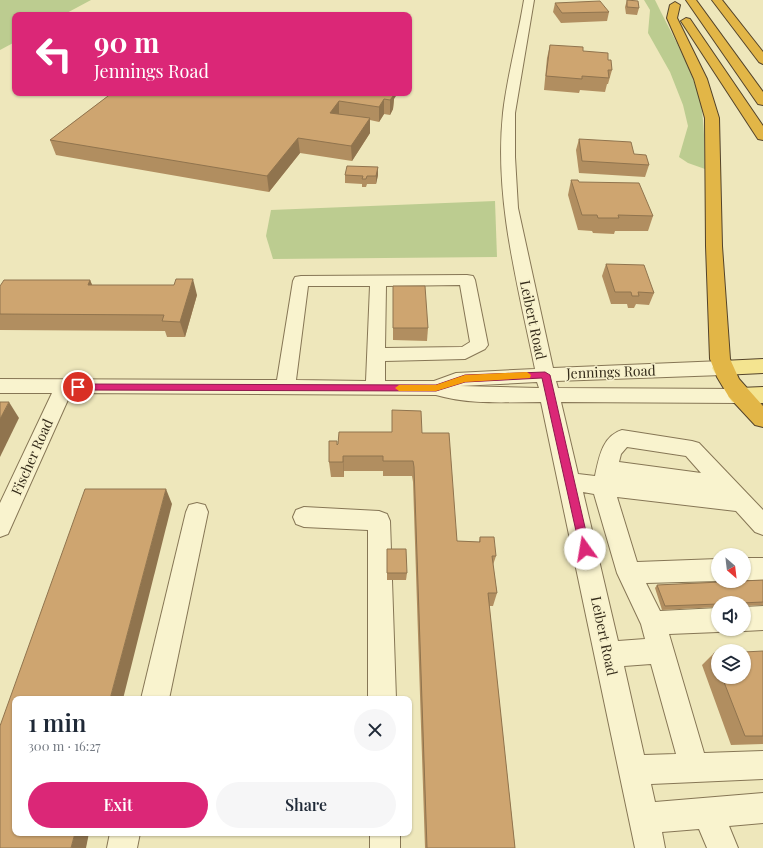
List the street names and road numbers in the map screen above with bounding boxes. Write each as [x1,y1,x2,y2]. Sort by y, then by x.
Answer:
street label: Leibert Road [516,278,551,361]
street label: Jennings Road [565,360,656,383]
street label: Fischer Road [6,416,57,498]
street label: Leibert Road [587,594,622,677]

